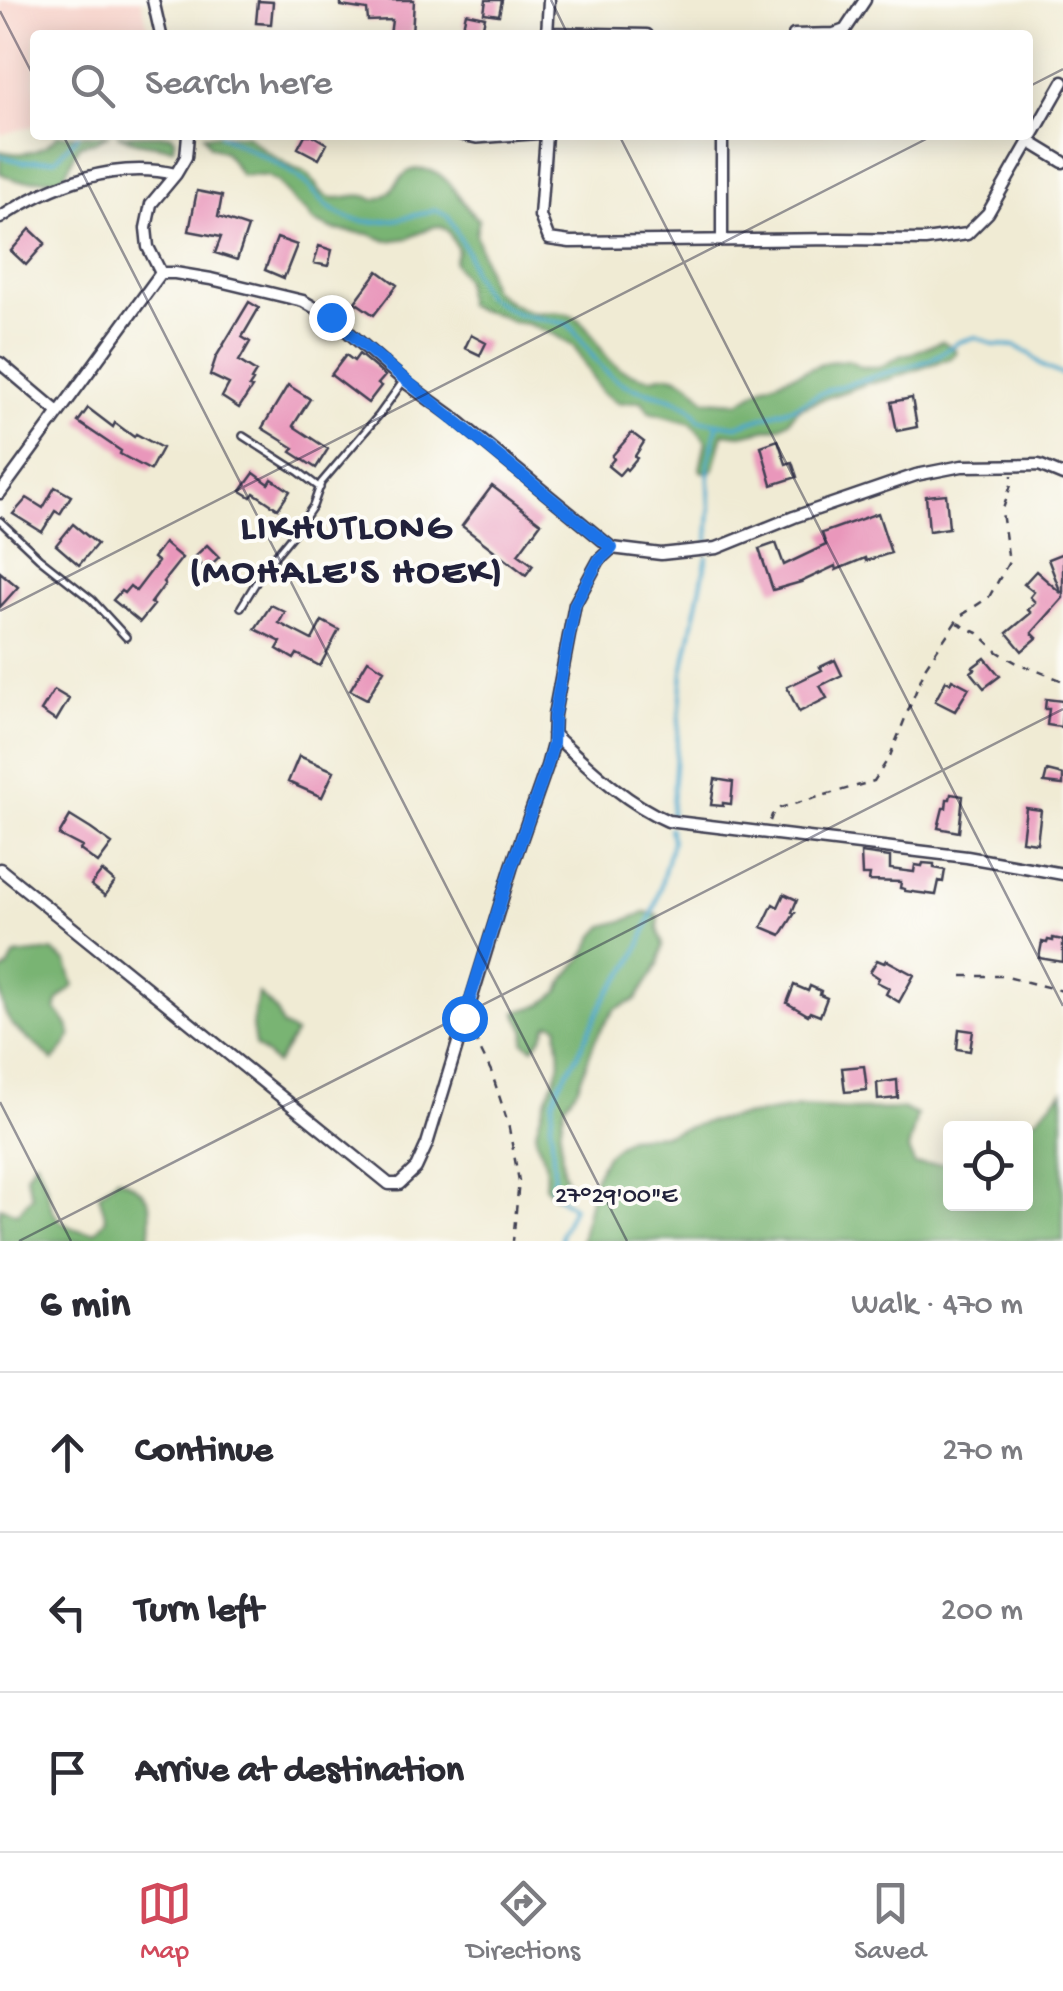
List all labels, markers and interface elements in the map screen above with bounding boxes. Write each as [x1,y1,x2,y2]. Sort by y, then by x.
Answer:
search box [30,30,1033,140]
icon: search [65,58,120,113]
text: Search here [145,63,332,107]
route end [309,295,355,341]
district label: LIKHUTLONG (MOHALE'S HOEK) [189,508,505,596]
route start [442,996,488,1042]
map controls [943,1121,1033,1211]
button: locate [943,1121,1033,1211]
text: 27°29'00"E [555,1183,678,1212]
text: 6 min [40,1282,130,1331]
text: Walk · 470 m [851,1287,1023,1325]
icon: ahead [40,1425,95,1480]
text: Continue [135,1430,273,1474]
text: 270 m [942,1433,1023,1471]
icon: left [40,1585,95,1640]
text: Turn left [135,1590,263,1634]
text: 200 m [941,1593,1023,1631]
icon: arrive [40,1745,95,1800]
text: Arrive at destination [135,1750,464,1794]
tab: Map [137,1876,192,1969]
tab: Directions [466,1876,580,1969]
tab: Saved [854,1876,926,1969]

